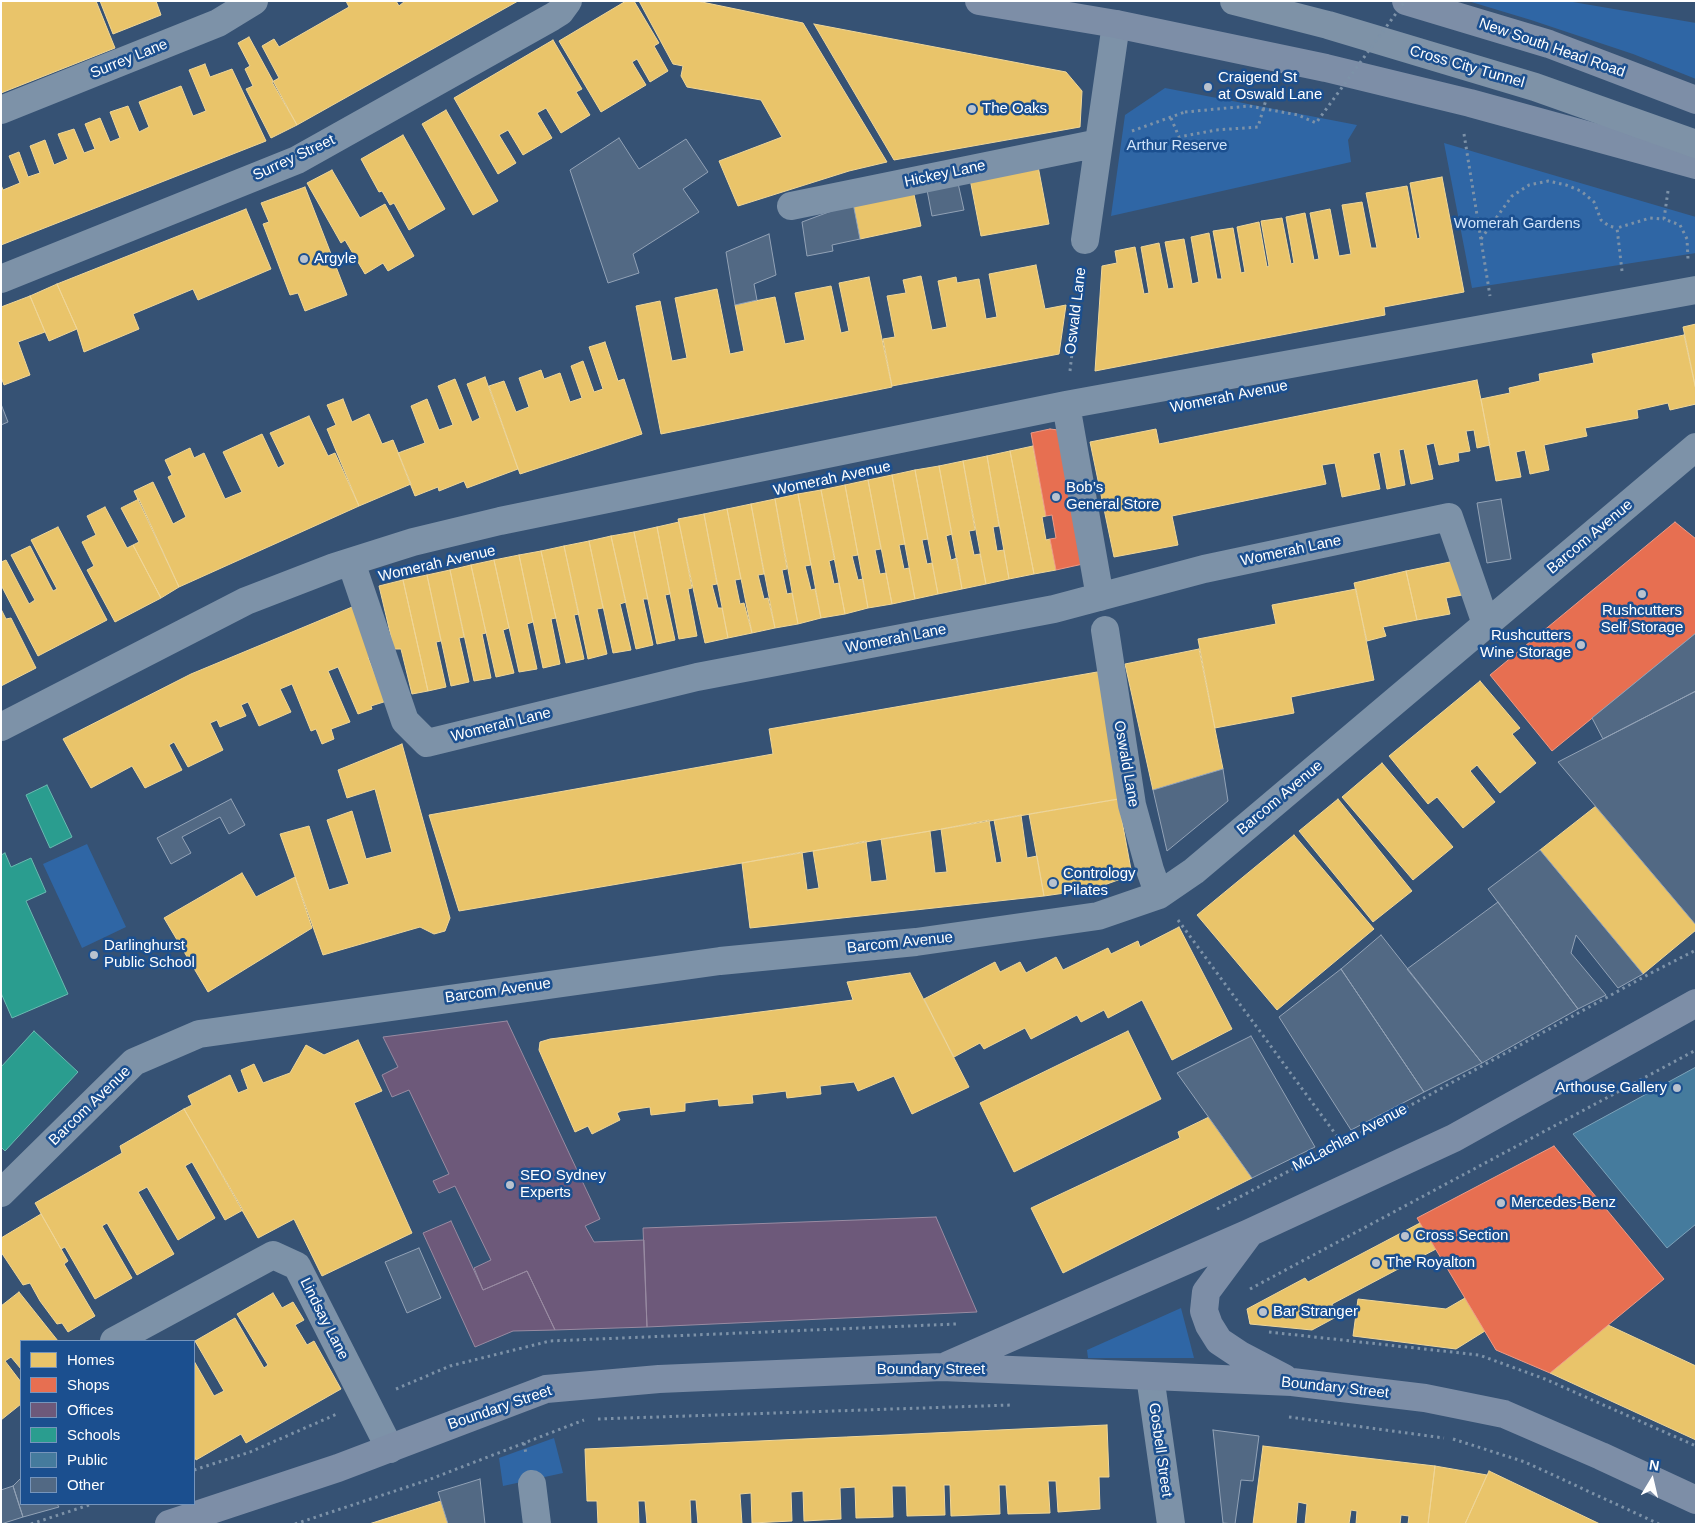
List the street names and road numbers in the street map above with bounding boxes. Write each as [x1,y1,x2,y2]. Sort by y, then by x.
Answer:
street label: New South Head Road [1477,15,1627,81]
street label: Surrey Lane [88,35,170,83]
street label: Cross City Tunnel [1407,42,1527,92]
street label: Surrey Street [250,131,338,185]
street label: Hickey Lane [903,157,987,191]
street label: Oswald Lane [1062,266,1090,356]
street label: Womerah Avenue [1169,377,1289,417]
street label: Womerah Avenue [772,458,892,500]
street label: Barcom Avenue [1543,496,1637,578]
street label: Womerah Lane [1239,532,1343,570]
street label: Womerah Avenue [377,542,497,586]
street label: Womerah Lane [844,620,948,658]
street label: Womerah Lane [449,704,553,746]
street label: Oswald Lane [1110,719,1142,809]
street label: Barcom Avenue [1233,757,1327,839]
street label: Barcom Avenue [846,928,954,958]
street label: Barcom Avenue [444,975,552,1007]
street label: Barcom Avenue [45,1063,135,1149]
street label: McLachlan Avenue [1290,1100,1410,1176]
street label: Lindsay Lane [296,1275,352,1363]
street label: Boundary Street [877,1361,985,1379]
street label: Boundary Street [1280,1373,1390,1403]
street label: Boundary Street [446,1382,554,1434]
street label: Gosbell Street [1144,1402,1176,1498]

